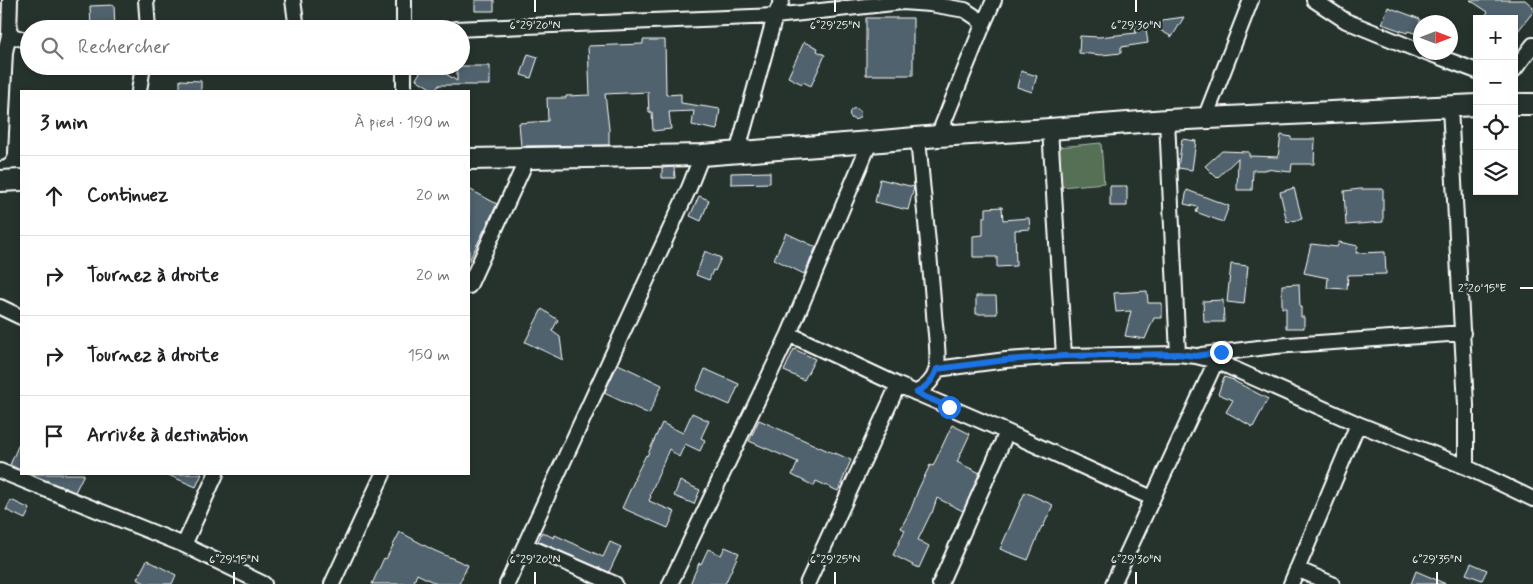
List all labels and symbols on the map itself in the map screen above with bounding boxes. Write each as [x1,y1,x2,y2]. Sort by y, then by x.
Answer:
north arrow [1413,15,1458,60]
text: 6°29'20"N [510,18,560,34]
text: 6°29'25"N [810,18,860,34]
text: 6°29'30"N [1111,18,1161,34]
text: 2°20'15"E [1458,281,1506,297]
route end [1210,341,1233,364]
route start [938,396,961,419]
text: 6°29'15"N [209,552,259,568]
text: 6°29'20"N [510,552,560,568]
text: 6°29'25"N [810,552,860,568]
text: 6°29'30"N [1111,552,1161,568]
text: 6°29'35"N [1412,552,1462,568]

